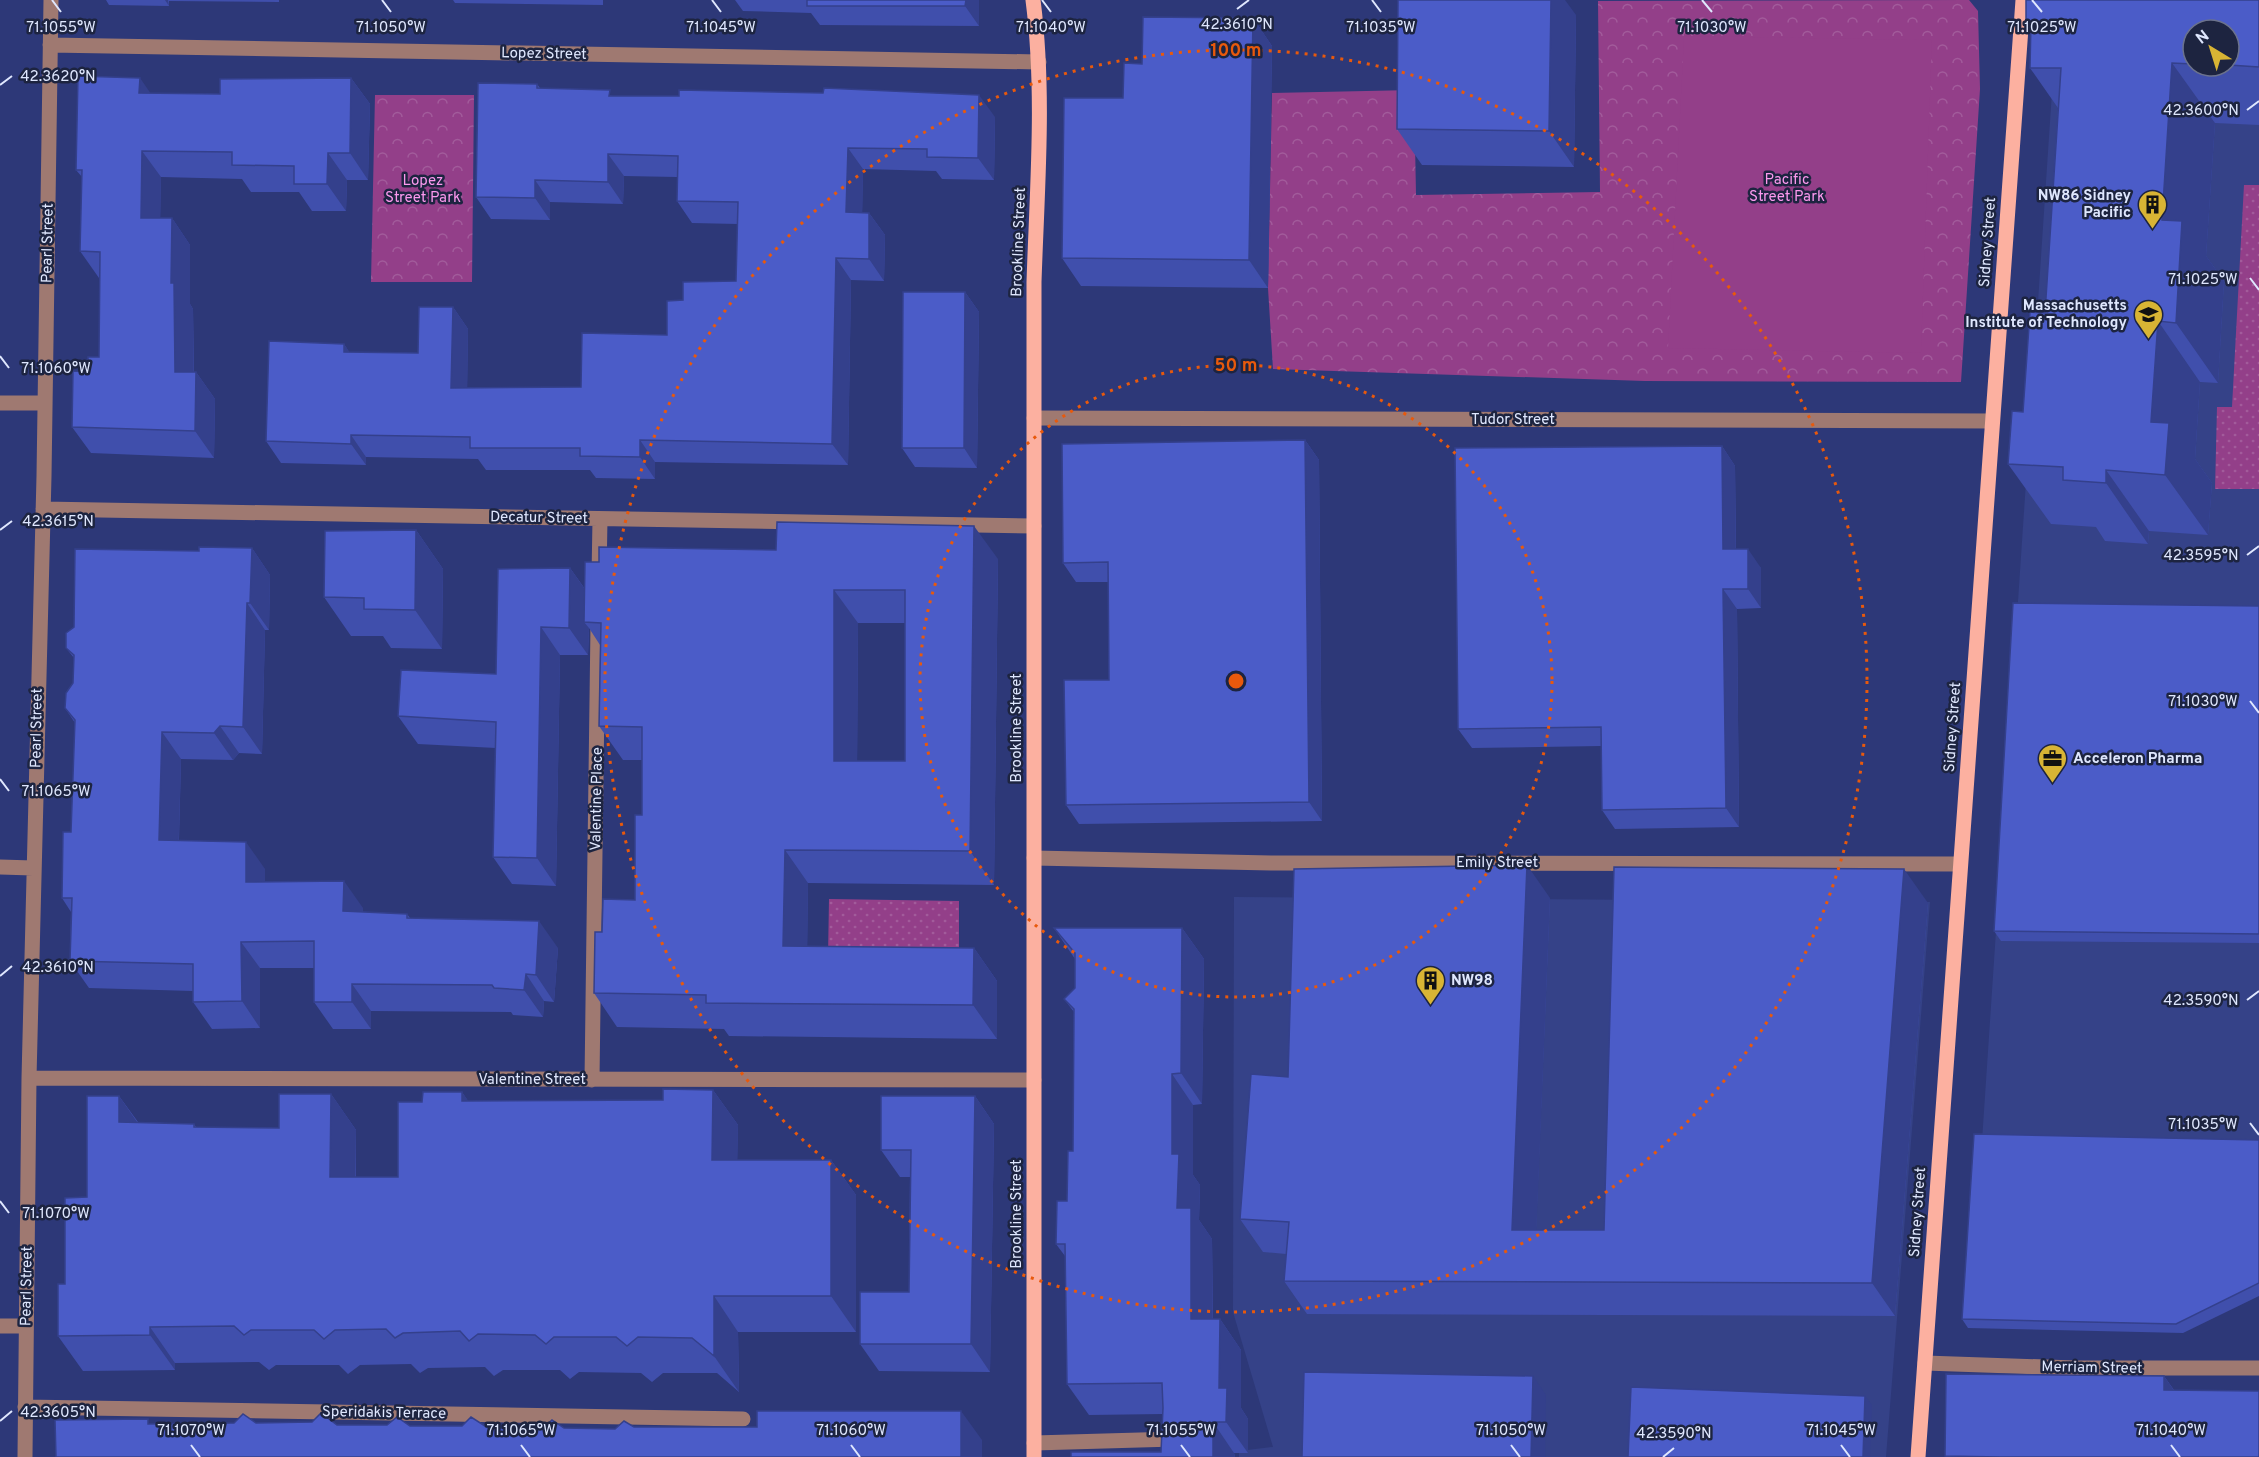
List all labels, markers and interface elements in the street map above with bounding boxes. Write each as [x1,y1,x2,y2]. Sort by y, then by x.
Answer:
text: 42.3610°N [1201,16,1273,35]
north arrow [2181,18,2241,78]
text: 71.1055°W [26,19,96,38]
text: 71.1050°W [356,19,426,38]
text: 71.1045°W [686,19,756,38]
text: 71.1040°W [1016,19,1086,38]
text: 71.1035°W [1346,19,1416,38]
text: 71.1030°W [1677,19,1747,38]
text: 71.1025°W [2007,19,2077,38]
text: N [2192,26,2214,49]
text: 100 m [1210,40,1262,63]
street label: Lopez Street [501,44,587,65]
text: 42.3620°N [20,68,96,87]
text: 42.3600°N [2163,102,2239,121]
park label: Pacific Street Park [1749,171,1825,207]
park label: Lopez Street Park [385,172,461,208]
street label: Brookline Street [1008,187,1031,297]
place label: NW86 Sidney Pacific [2038,187,2131,223]
building icon: NW86 Sidney Pacific [2136,188,2168,230]
street label: Sidney Street [1976,196,2001,288]
street label: Pearl Street [38,203,59,283]
text: 71.1025°W [2168,271,2238,290]
place label: Massachusetts Institute of Technology [1965,297,2127,333]
school or university icon: Massachusetts Institute of Technology [2132,298,2164,340]
text: 50 m [1214,355,1258,378]
text: 71.1060°W [21,360,91,379]
street label: Tudor Street [1471,411,1555,430]
street label: Decatur Street [490,508,588,529]
text: 42.3615°N [22,513,94,532]
text: 42.3595°N [2163,547,2239,566]
centre of rings [1226,671,1246,691]
street label: Brookline Street [1008,673,1027,783]
street label: Sidney Street [1941,681,1966,773]
street label: Pearl Street [27,688,48,768]
text: 71.1030°W [2168,693,2238,712]
office icon: Acceleron Pharma [2036,742,2068,784]
street label: Valentine Place [587,747,608,851]
place label: Acceleron Pharma [2073,750,2202,769]
text: 71.1065°W [21,783,91,802]
street label: Emily Street [1456,854,1538,873]
text: 42.3610°N [22,959,94,978]
building icon: NW98 [1414,964,1446,1006]
place label: NW98 [1451,972,1493,991]
text: 42.3590°N [2163,992,2239,1011]
street label: Valentine Street [478,1071,586,1090]
text: 71.1035°W [2168,1116,2238,1135]
street label: Brookline Street [1008,1159,1027,1269]
street label: Sidney Street [1906,1166,1931,1258]
text: 71.1070°W [22,1205,90,1224]
street label: Pearl Street [17,1246,38,1326]
street label: Merriam Street [2041,1358,2143,1379]
street label: Speridakis Terrace [322,1403,446,1424]
text: 42.3605°N [20,1404,96,1423]
text: 71.1070°W [157,1422,225,1441]
text: 71.1065°W [486,1422,556,1441]
text: 71.1060°W [816,1422,886,1441]
text: 71.1055°W [1146,1422,1216,1441]
text: 71.1050°W [1476,1422,1546,1441]
text: 71.1045°W [1806,1422,1876,1441]
text: 71.1040°W [2136,1422,2206,1441]
text: 42.3590°N [1636,1425,1712,1444]

